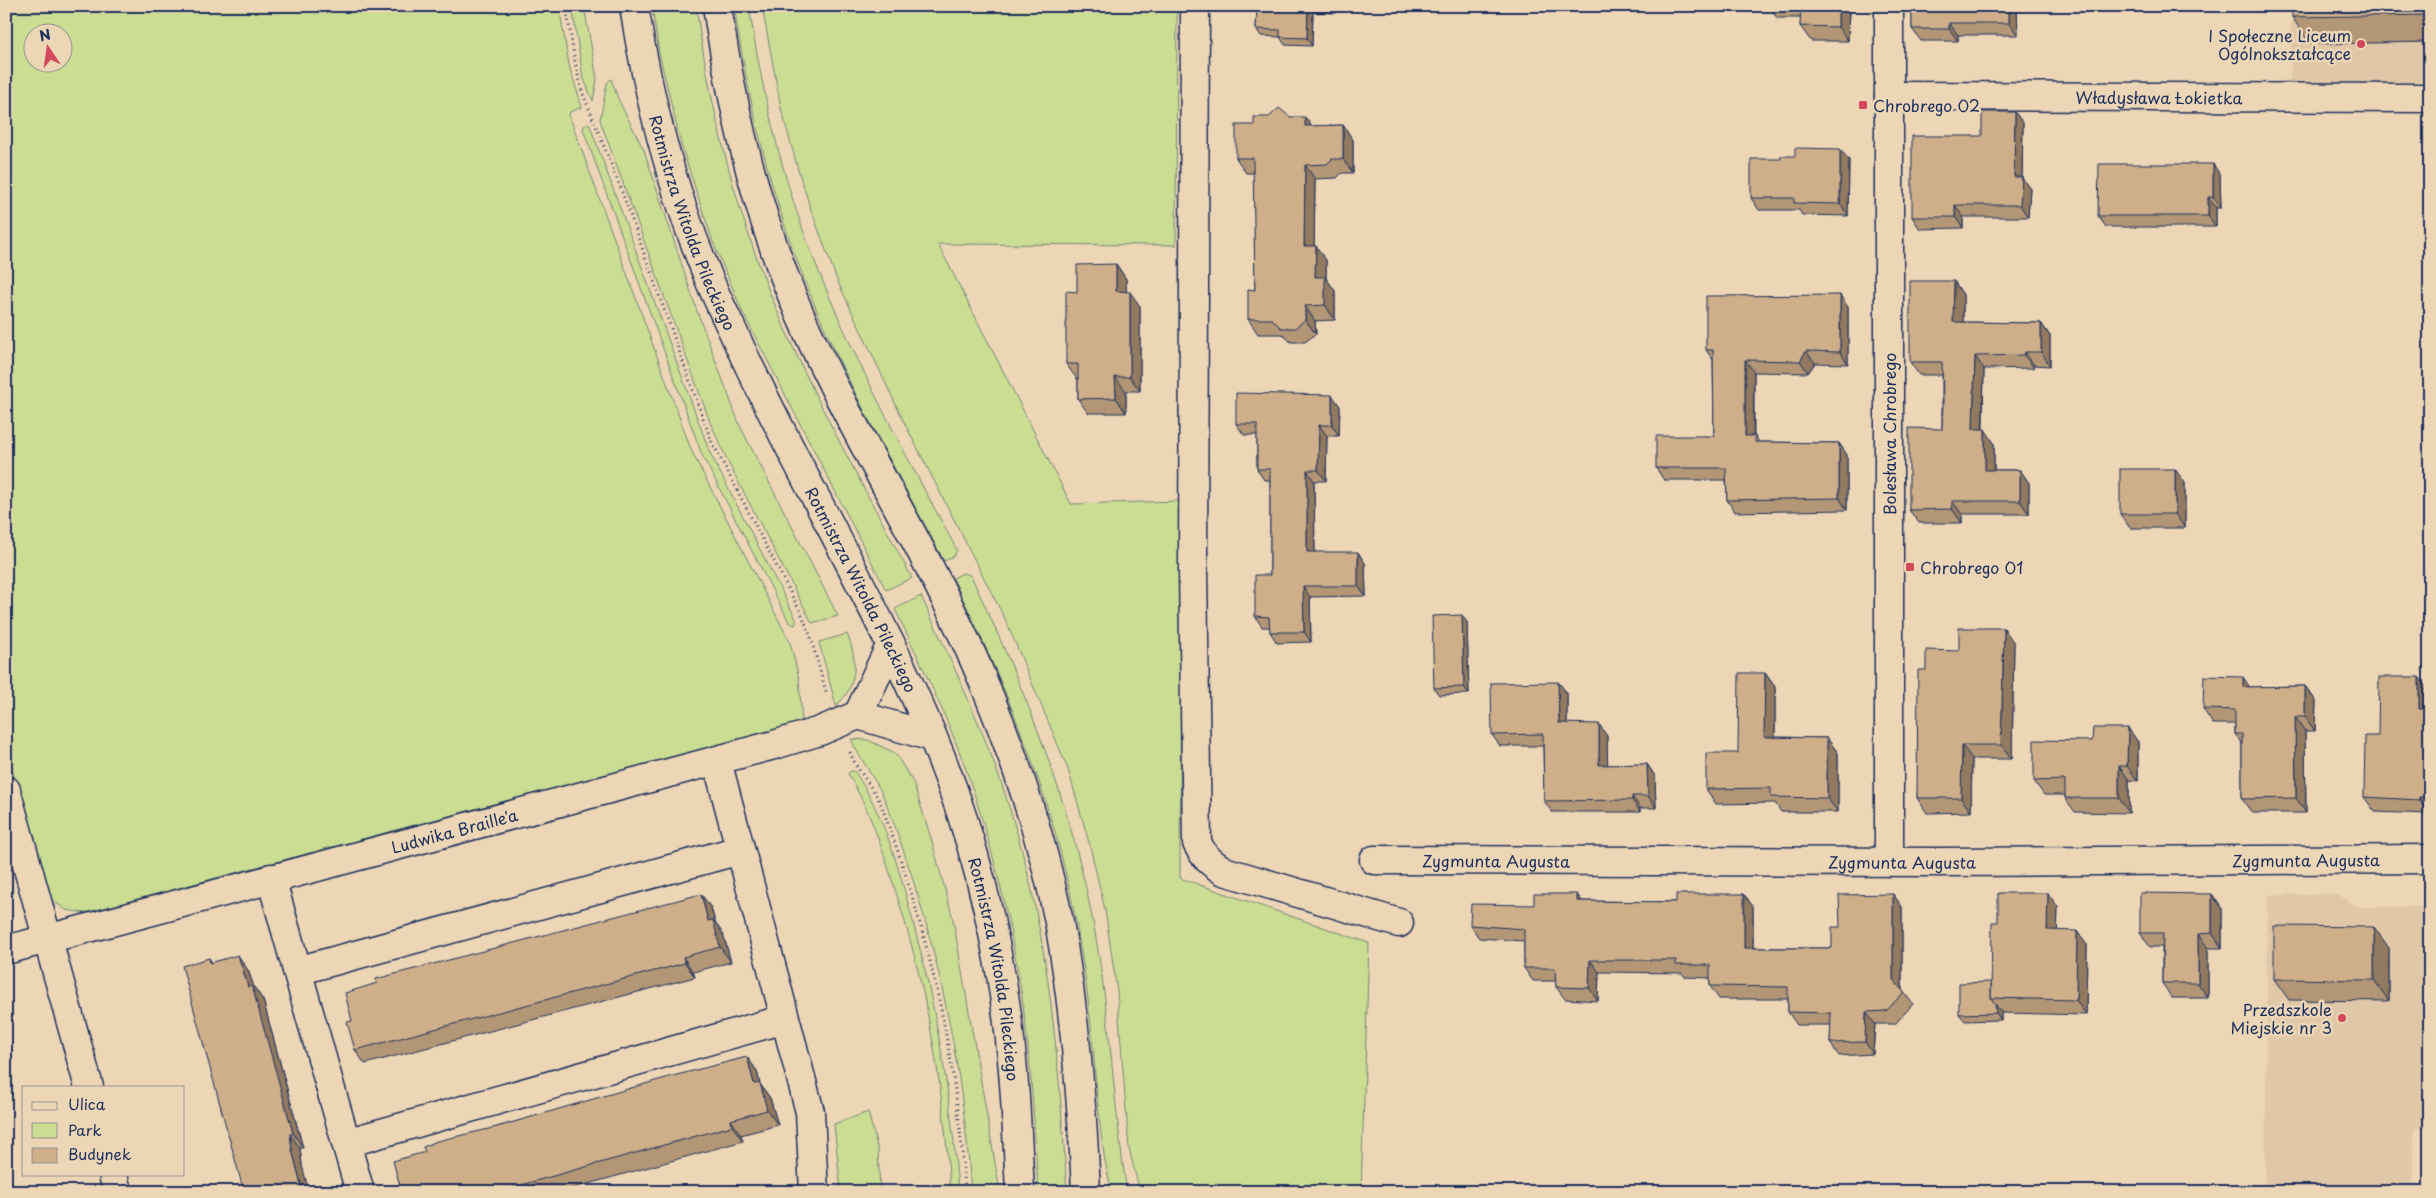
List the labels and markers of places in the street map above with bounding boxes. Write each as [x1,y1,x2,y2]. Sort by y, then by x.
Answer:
place label: I Społeczne Liceum Ogólnokształcące [2208,23,2351,65]
marker: I Społeczne Liceum Ogólnokształcące [2355,38,2367,50]
place label: Chrobrego 02 [1873,93,1980,117]
marker: Chrobrego 02 [1857,99,1869,111]
place label: Chrobrego 01 [1920,555,2024,579]
marker: Chrobrego 01 [1904,561,1916,573]
place label: Przedszkole Miejskie nr 3 [2230,997,2332,1039]
marker: Przedszkole Miejskie nr 3 [2336,1012,2348,1024]

